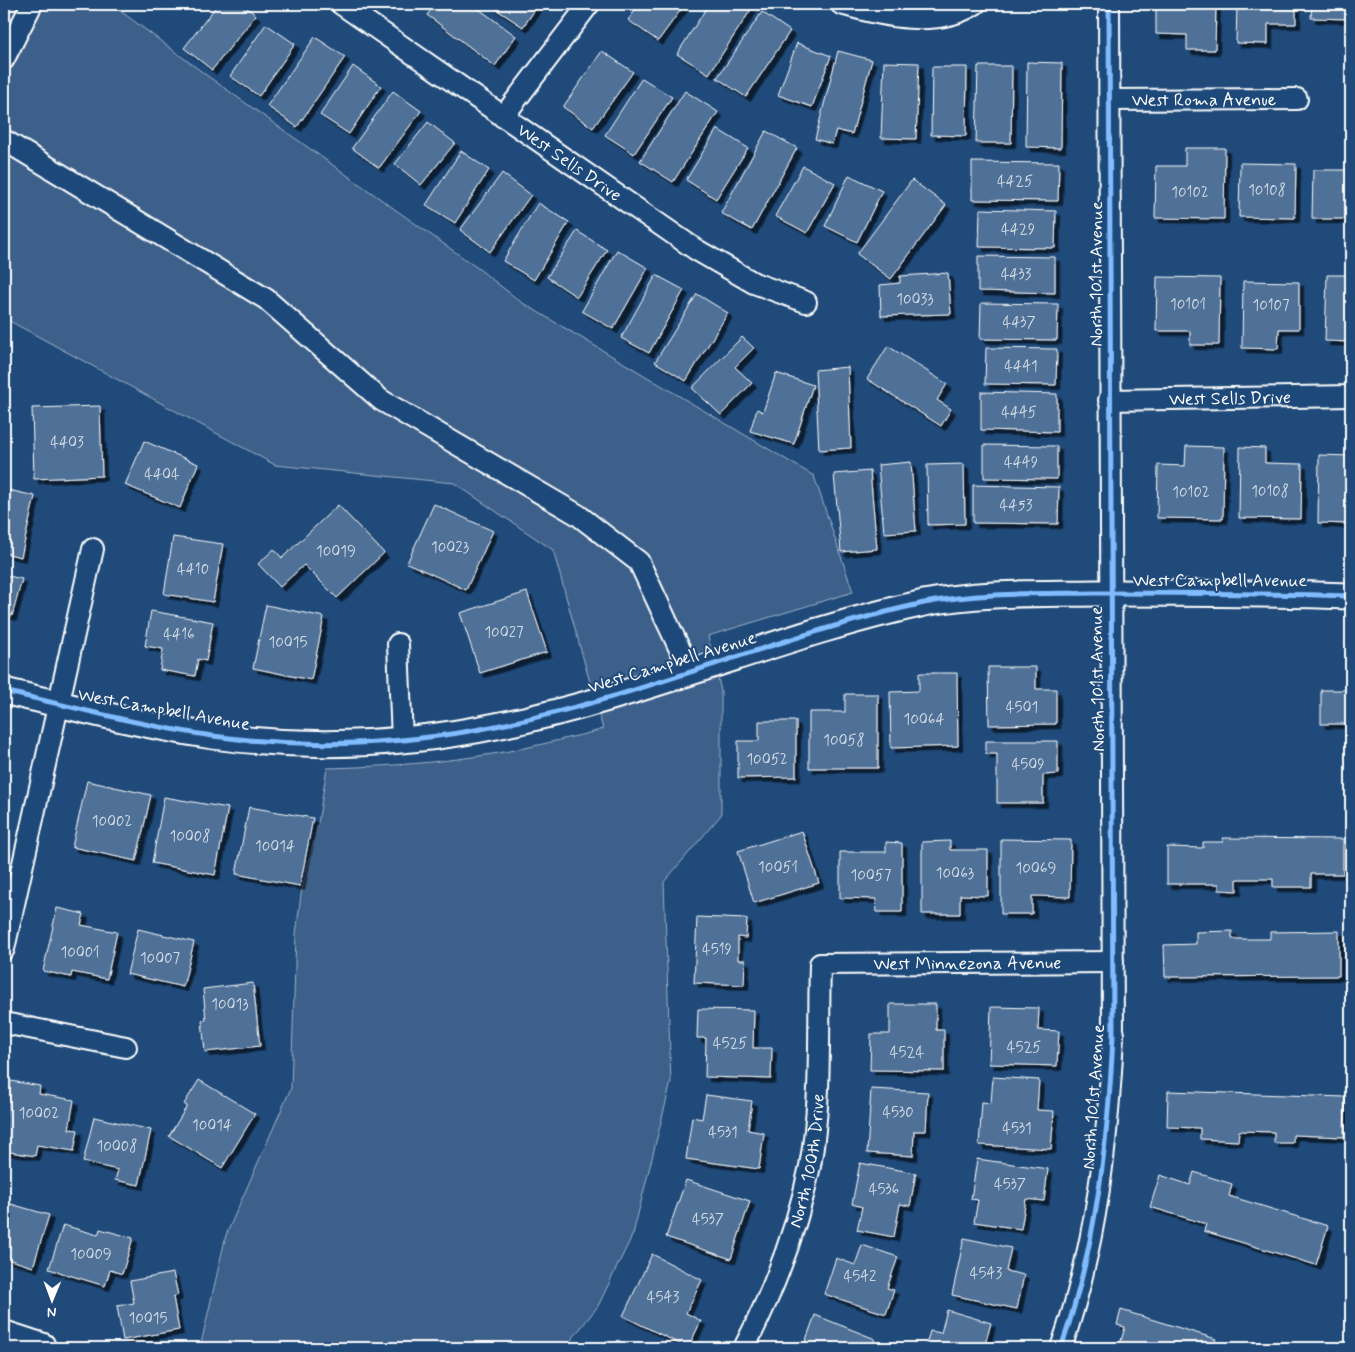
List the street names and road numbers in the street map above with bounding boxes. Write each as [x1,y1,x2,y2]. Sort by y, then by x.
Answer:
street label: West Roma Avenue [1132,88,1276,113]
street label: West Sells Drive [512,118,626,208]
street label: North 101st Avenue [1085,201,1109,347]
street label: West Sells Drive [1169,386,1291,412]
street label: West Campbell Avenue [1133,569,1307,593]
street label: North 101st Avenue [1085,606,1111,752]
street label: West Campbell Avenue [585,626,759,700]
street label: West Campbell Avenue [76,683,252,737]
street label: West Minnezona Avenue [873,951,1061,977]
street label: North 101st Avenue [1077,1023,1111,1171]
street label: North 100th Drive [784,1093,831,1231]

